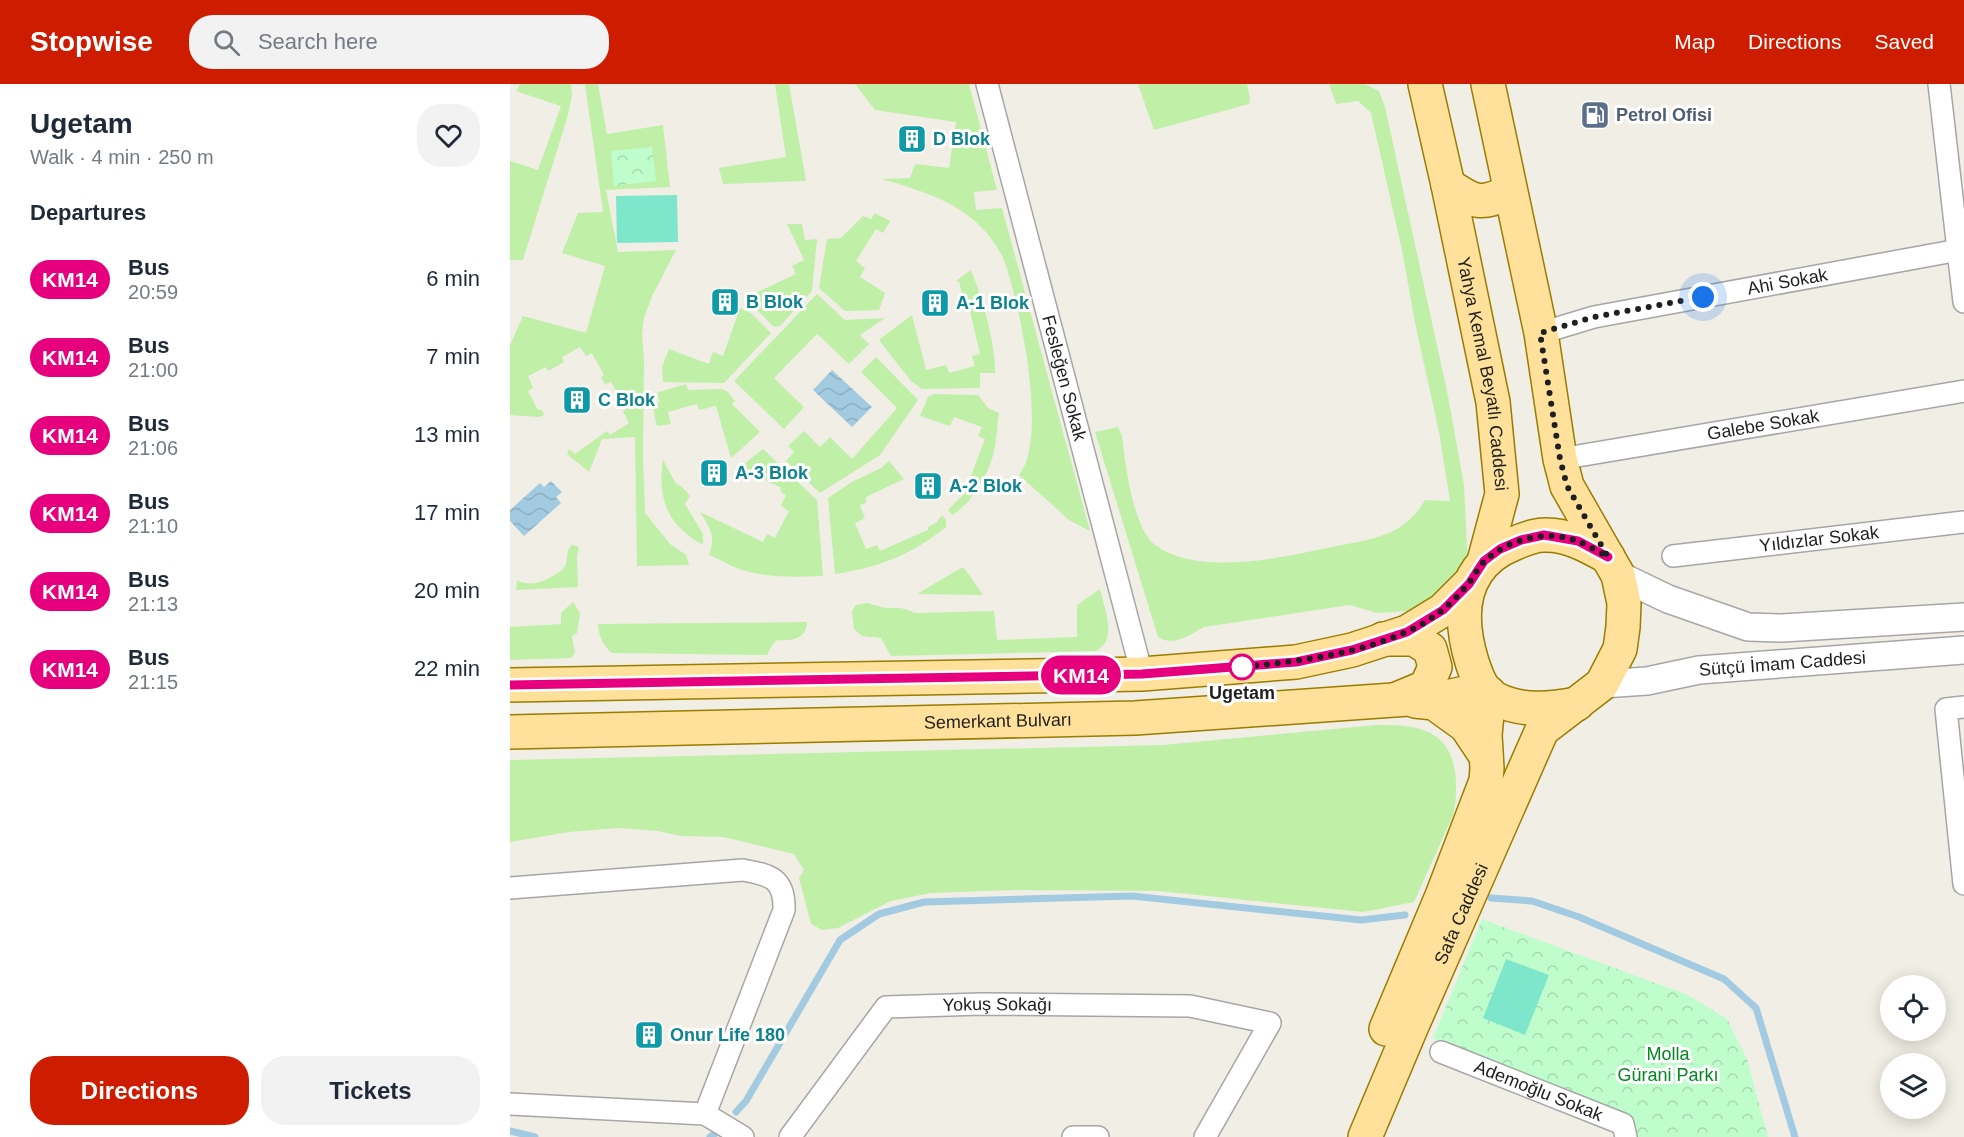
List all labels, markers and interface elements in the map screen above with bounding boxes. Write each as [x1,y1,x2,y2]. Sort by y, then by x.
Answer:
search box [189,15,609,69]
text: Stopwise [30,26,153,57]
icon: search [210,26,243,59]
text: Search here [258,29,378,54]
text: Map [1674,30,1715,53]
text: Directions [1748,30,1841,53]
text: Saved [1874,30,1934,53]
fuel station icon: Petrol Ofisi [1579,99,1611,131]
button: heart [417,104,480,167]
place label: Petrol Ofisi [1616,105,1712,125]
text: Ugetam [30,108,133,139]
building icon: D Blok [896,123,928,155]
place label: D Blok [933,129,991,149]
text: Walk · 4 min · 250 m [30,146,214,168]
text: Departures [30,200,146,225]
text: Bus [128,255,170,280]
street label: Yahya Kemal Beyatlı Caddesi [1453,255,1512,492]
street label: Ahi Sokak [1746,264,1830,299]
text: 6 min [426,266,480,291]
text: KM14 [42,268,98,291]
text: 20:59 [128,281,178,303]
your location [1688,282,1718,312]
building icon: B Blok [709,286,741,318]
building icon: A-1 Blok [919,287,951,319]
place label: B Blok [746,292,804,312]
place label: A-1 Blok [956,293,1030,313]
street label: Fesleğen Sokak [1038,313,1091,444]
text: Bus [128,333,170,358]
text: 7 min [426,344,480,369]
text: KM14 [42,346,98,369]
text: 21:00 [128,359,178,381]
building icon: C Blok [561,384,593,416]
place label: C Blok [598,390,656,410]
street label: Galebe Sokak [1706,405,1822,444]
text: Bus [128,411,170,436]
text: 13 min [414,422,480,447]
text: KM14 [42,424,98,447]
text: 21:06 [128,437,178,459]
building icon: A-3 Blok [698,457,730,489]
place label: A-3 Blok [735,463,809,483]
building icon: A-2 Blok [912,470,944,502]
place label: A-2 Blok [949,476,1023,496]
text: Bus [128,489,170,514]
text: 17 min [414,500,480,525]
text: KM14 [42,502,98,525]
text: 21:10 [128,515,178,537]
street label: Yıldızlar Sokak [1758,522,1881,556]
text: Bus [128,567,170,592]
text: 20 min [414,578,480,603]
text: KM14 [42,580,98,603]
text: 21:13 [128,593,178,615]
text: Bus [128,645,170,670]
street label: Sütçü İmam Caddesi [1698,647,1867,680]
marker: Ugetam [1229,654,1255,680]
text: 22 min [414,656,480,681]
line badge: KM14 [1039,656,1123,694]
text: KM14 [42,658,98,681]
text: KM14 [1053,664,1109,687]
text: 21:15 [128,671,178,693]
place label: Ugetam [1209,683,1275,703]
street label: Semerkant Bulvarı [924,709,1072,733]
street label: Safa Caddesi [1430,860,1492,967]
map controls [1880,975,1946,1119]
button: locate [1880,975,1946,1041]
street label: Yokuş Sokağı [942,994,1052,1015]
building icon: Onur Life 180 [633,1019,665,1051]
place label: Onur Life 180 [670,1025,785,1045]
park label: Molla Gürani Parkı [1617,1044,1719,1085]
button: layers [1880,1053,1946,1119]
button: Directions [30,1056,249,1125]
button: Tickets [261,1056,480,1125]
street label: Ademoğlu Sokak [1472,1056,1607,1125]

